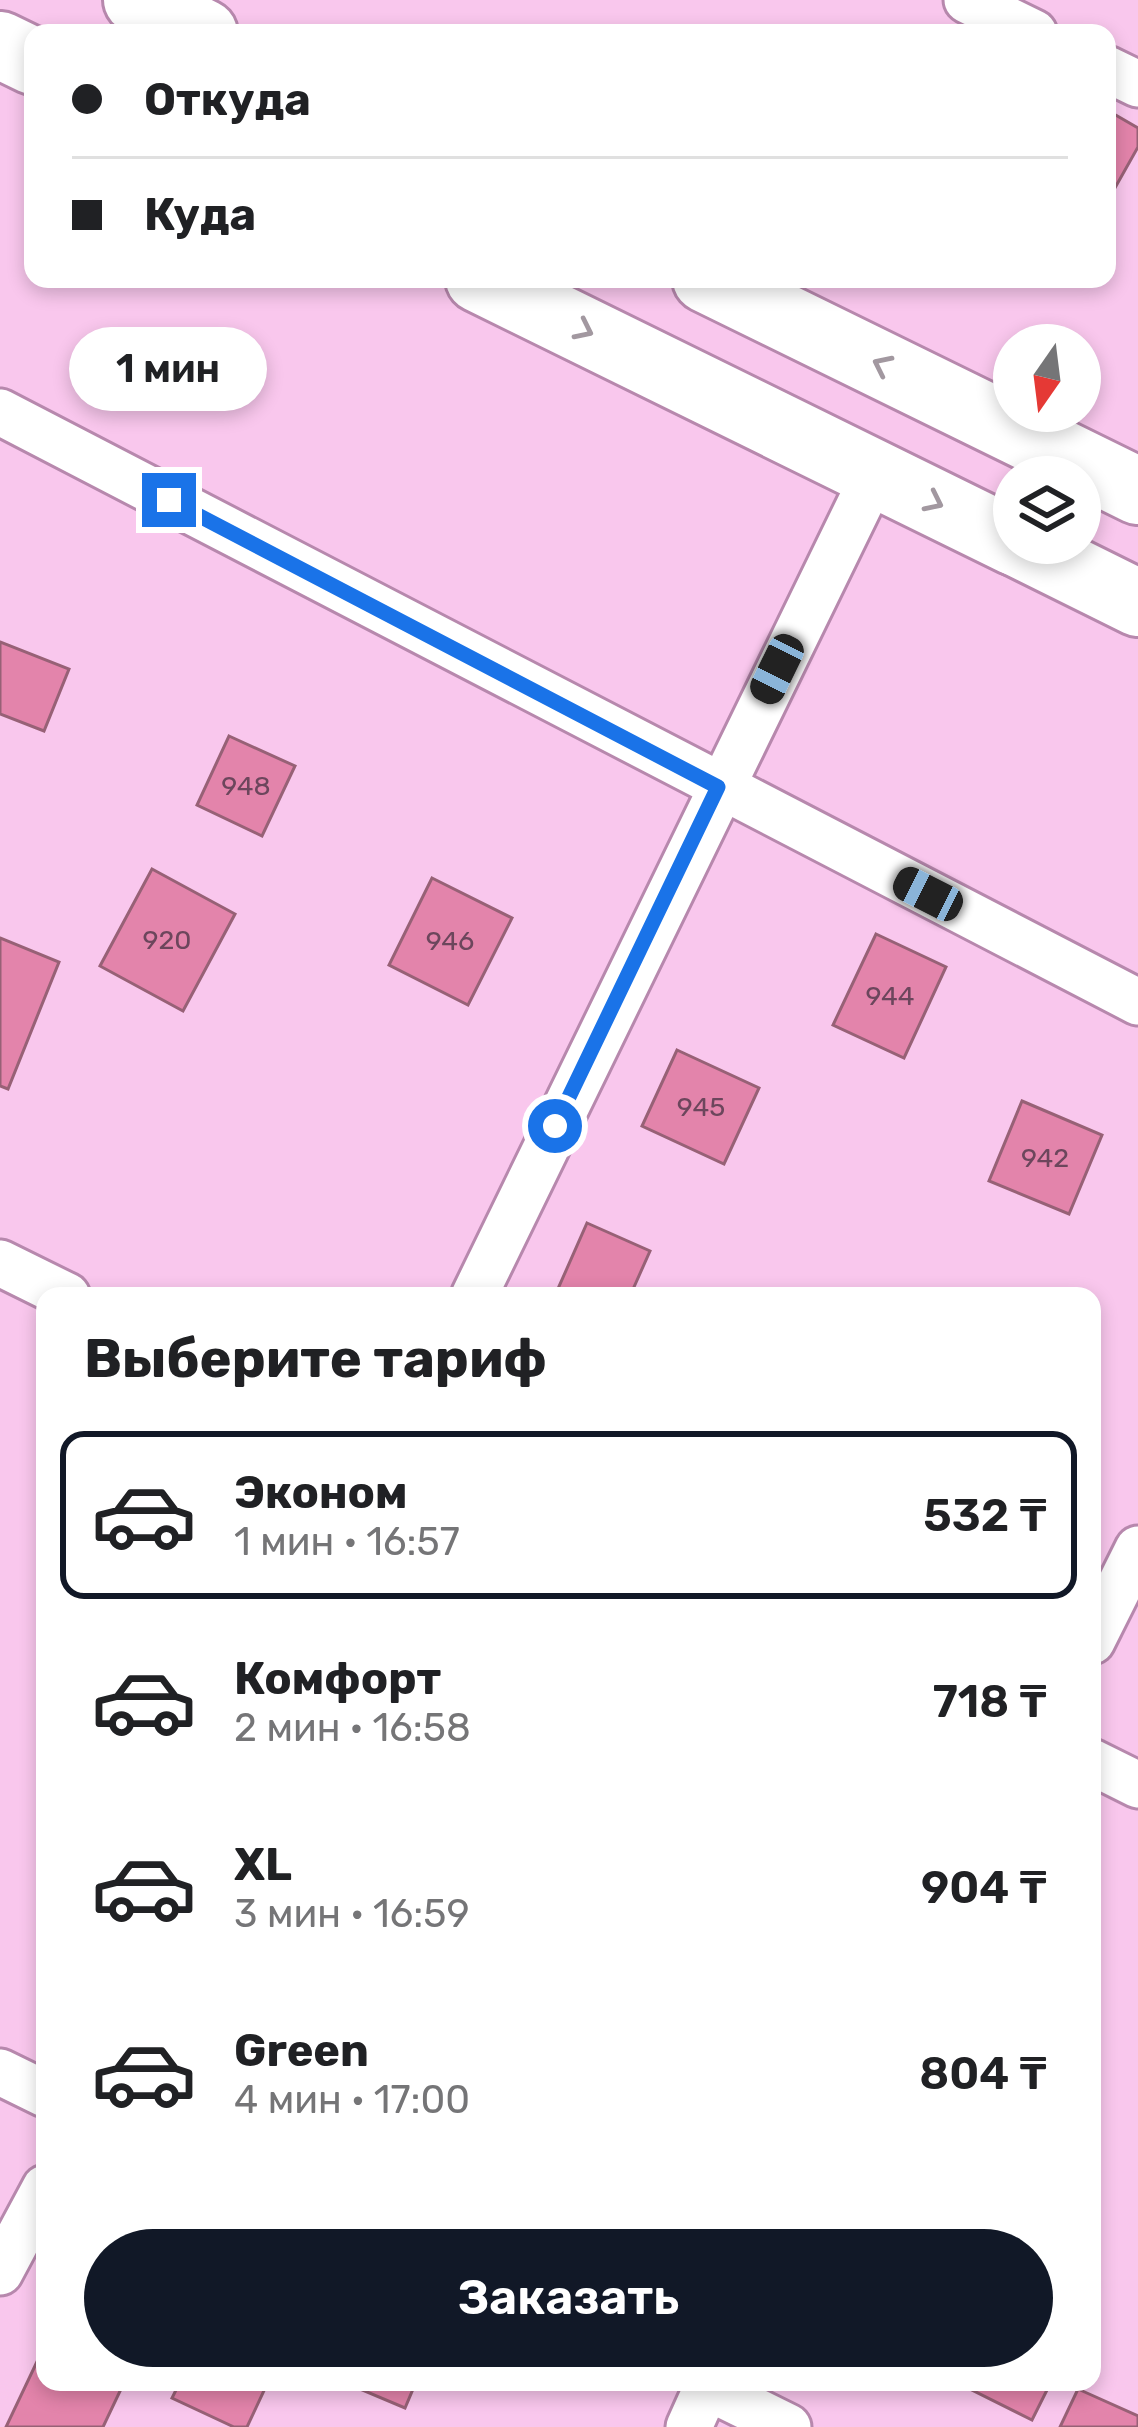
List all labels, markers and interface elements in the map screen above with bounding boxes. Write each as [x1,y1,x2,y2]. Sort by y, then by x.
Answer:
text: Откуда [144,73,311,126]
text: Куда [144,188,256,241]
one-way arrow [572,316,593,340]
north arrow [993,324,1101,432]
map controls [993,324,1101,564]
callout: 1 мин [70,326,268,410]
text: 1 мин [116,346,220,392]
one-way arrow [873,356,894,380]
button: layers [993,456,1101,564]
route end [142,473,196,527]
one-way arrow [922,488,943,511]
car [745,629,809,709]
house number: 948 [221,770,271,802]
car [888,862,968,926]
house number: 920 [142,924,192,956]
house number: 946 [426,925,474,957]
house number: 944 [865,980,915,1012]
house number: 945 [677,1091,725,1123]
route start [528,1099,582,1153]
house number: 942 [1021,1142,1069,1174]
text: Выберите тариф [84,1327,547,1391]
icon: car [90,1461,198,1569]
text: Эконом [234,1466,408,1519]
text: 532 ₸ [923,1489,1047,1542]
text: 1 мин · 16:57 [234,1519,460,1565]
icon: car [90,1647,198,1755]
text: Комфорт [234,1652,441,1705]
text: 718 ₸ [933,1675,1047,1728]
text: 2 мин · 16:58 [234,1705,471,1751]
icon: car [90,1833,198,1941]
text: XL [234,1838,292,1891]
text: 904 ₸ [921,1861,1047,1914]
text: 3 мин · 16:59 [234,1891,470,1937]
icon: car [90,2019,198,2127]
text: Green [234,2024,369,2077]
text: 804 ₸ [919,2047,1047,2100]
text: 4 мин · 17:00 [234,2077,470,2123]
button: Заказать [84,2229,1053,2367]

